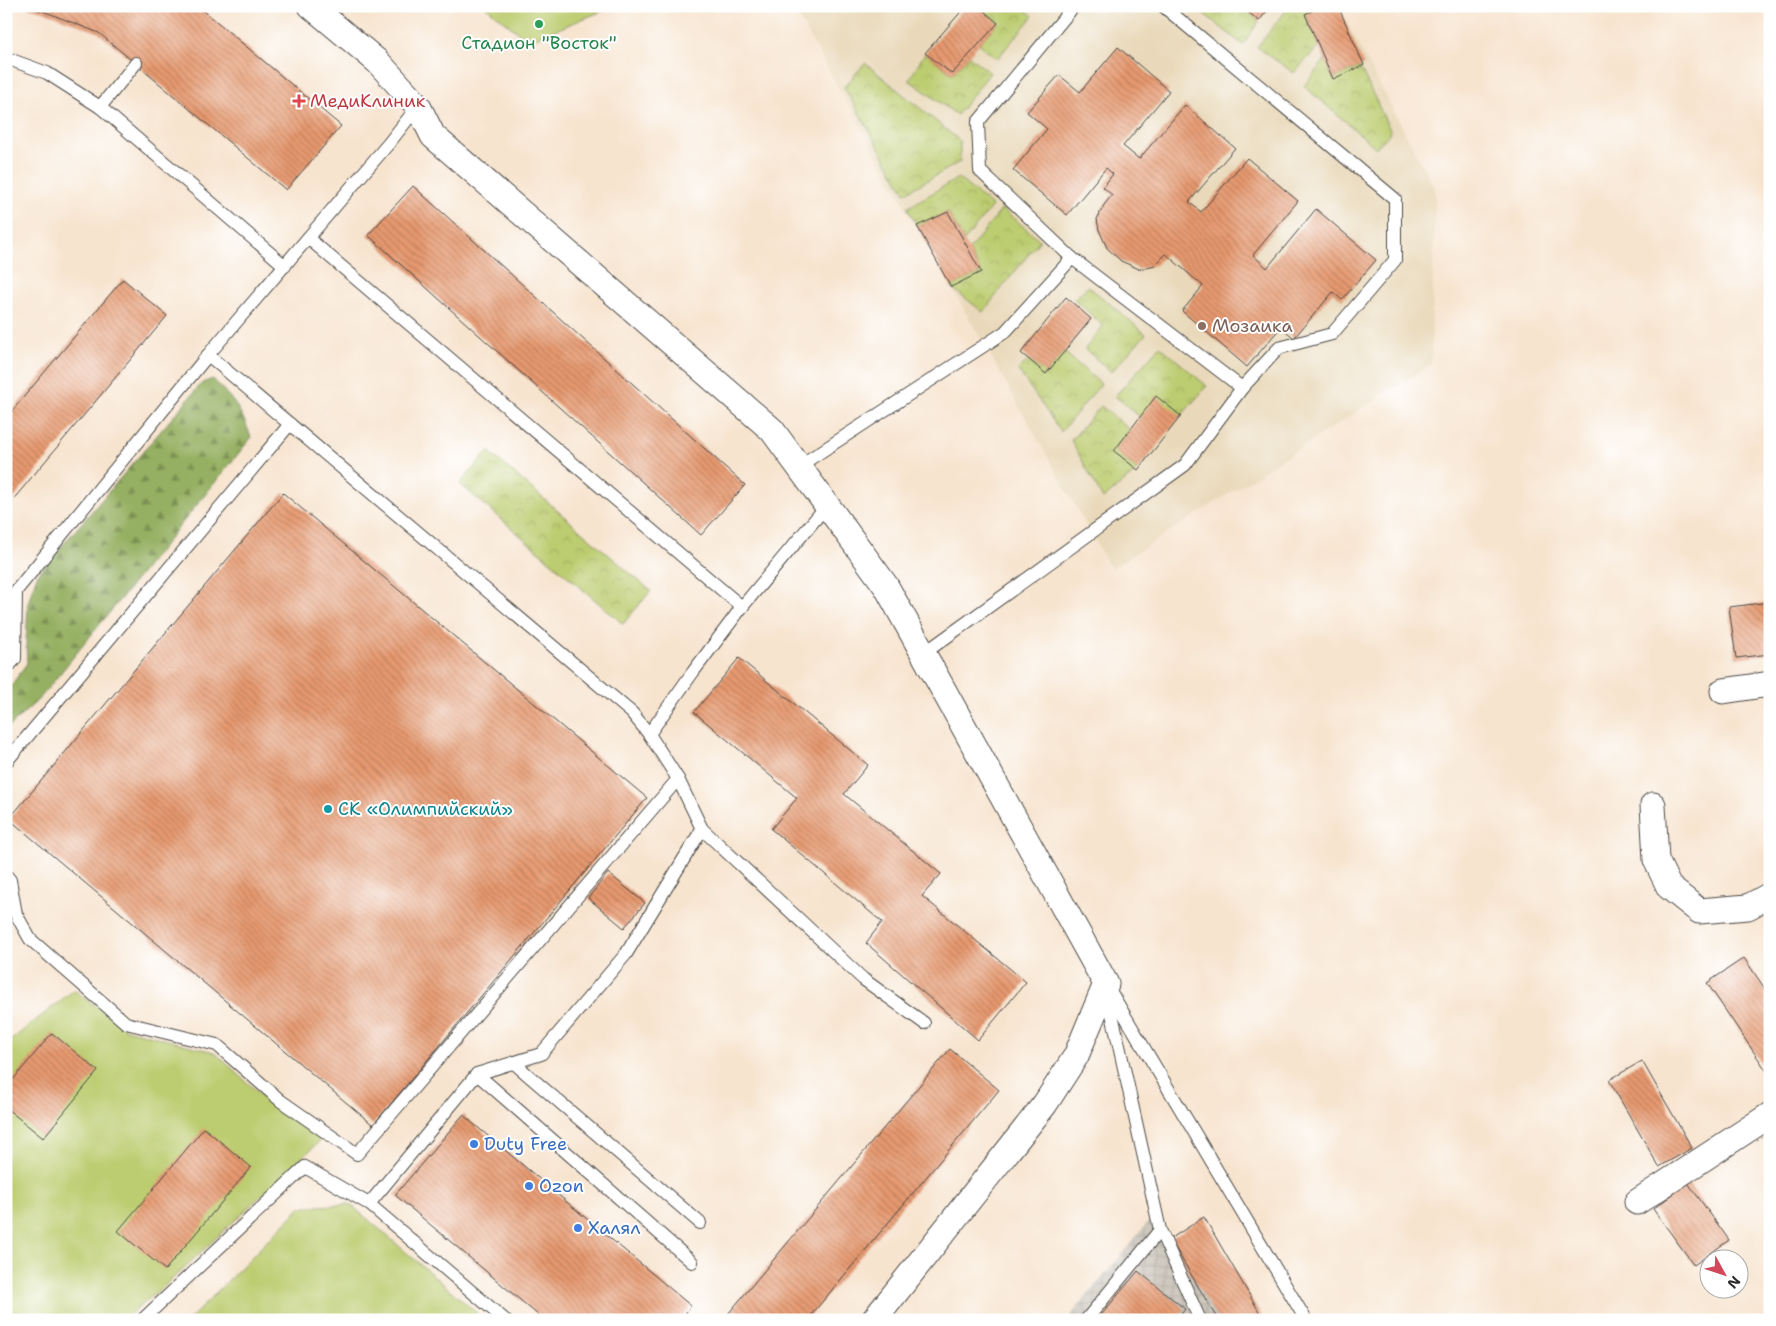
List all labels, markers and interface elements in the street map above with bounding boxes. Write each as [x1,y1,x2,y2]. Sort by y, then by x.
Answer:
marker: Стадион "Восток" [533,18,545,30]
place label: Стадион "Восток" [461,31,617,55]
place label: МедиКлиник [310,89,426,113]
marker: МедиКлиник [292,94,306,108]
place label: Мозаика [1212,314,1293,338]
marker: Мозаика [1196,320,1208,332]
place label: СК «Олимпийский» [338,797,513,821]
marker: СК «Олимпийский» [322,803,334,815]
place label: Duty Free [484,1132,567,1156]
marker: Duty Free [468,1138,480,1150]
place label: Ozon [539,1174,584,1198]
marker: Ozon [523,1180,535,1192]
place label: Халял [588,1216,641,1240]
marker: Халял [572,1222,584,1234]
north arrow [1698,1248,1748,1298]
text: N [1723,1272,1744,1292]

